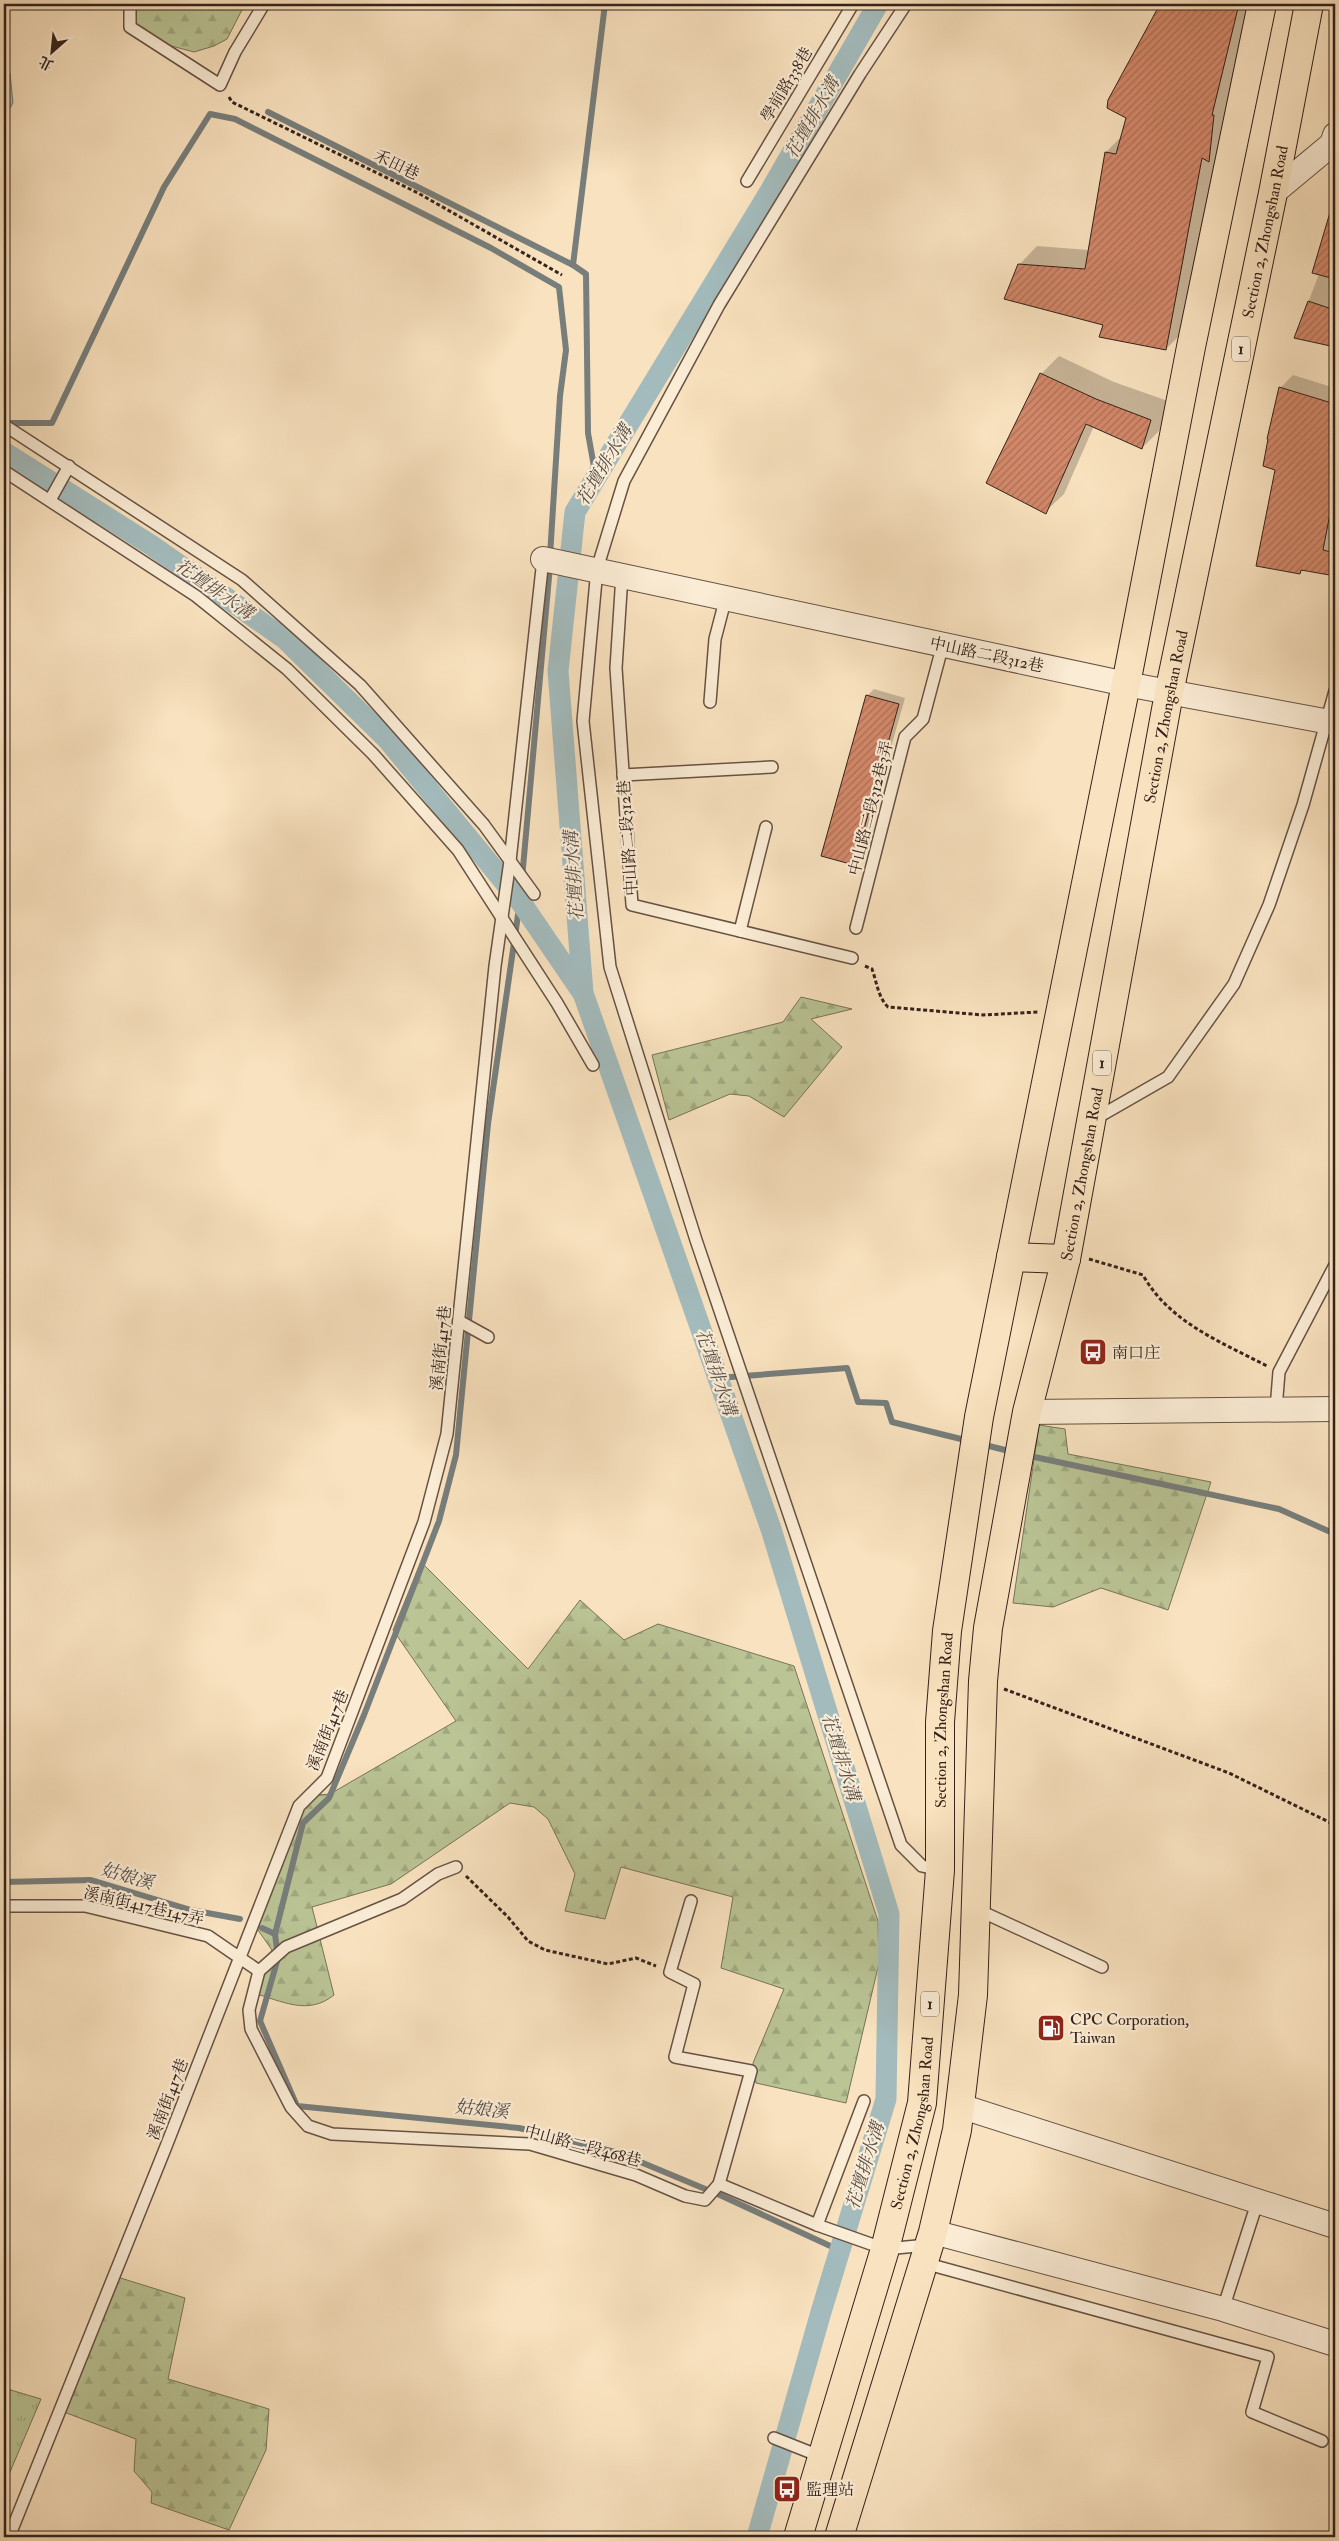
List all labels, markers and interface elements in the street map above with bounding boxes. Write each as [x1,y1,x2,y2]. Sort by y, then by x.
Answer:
north arrow [28,28,78,78]
street label: 學前路338巷 [757,43,817,126]
text: 北 [36,52,56,74]
water label: 花壇排水溝 [780,71,846,163]
street label: Section 2, Zhongshan Road [1238,144,1293,320]
street label: 禾田巷 [371,145,423,184]
road number: 1 [1232,336,1250,362]
water label: 花壇排水溝 [571,418,639,510]
water label: 花壇排水溝 [170,554,260,626]
street label: Section 2, Zhongshan Road [1140,628,1193,805]
street label: 中山路二段312巷 [928,633,1046,677]
street label: 中山路二段312巷3弄 [845,739,897,878]
street label: 中山路二段312巷 [614,779,642,896]
water label: 花壇排水溝 [560,827,589,922]
road number: 1 [1093,1050,1111,1076]
street label: Section 2, Zhongshan Road [1057,1086,1108,1262]
street label: 溪南街417巷 [427,1304,455,1392]
water label: 花壇排水溝 [690,1326,742,1421]
bus stop icon: 南口庄 [1078,1337,1108,1367]
place label: 南口庄 [1112,1343,1160,1363]
street label: Section 2, Zhongshan Road [931,1632,958,1808]
street label: 溪南街417巷 [303,1687,353,1774]
water label: 花壇排水溝 [816,1711,866,1806]
water label: 姑娘溪 [98,1858,158,1896]
street label: 溪南街417巷147弄 [82,1882,206,1930]
road number: 1 [921,1992,939,2016]
place label: CPC Corporation, Taiwan [1070,2010,1189,2048]
fuel station icon: CPC Corporation, Taiwan [1036,2013,1066,2043]
street label: Section 2, Zhongshan Road [886,2036,938,2212]
street label: 溪南街417巷 [143,2056,193,2143]
water label: 姑娘溪 [454,2095,512,2124]
water label: 花壇排水溝 [841,2117,891,2213]
street label: 中山路二段468巷 [522,2121,643,2171]
bus stop icon: 監理站 [772,2474,802,2504]
place label: 監理站 [806,2480,854,2500]

